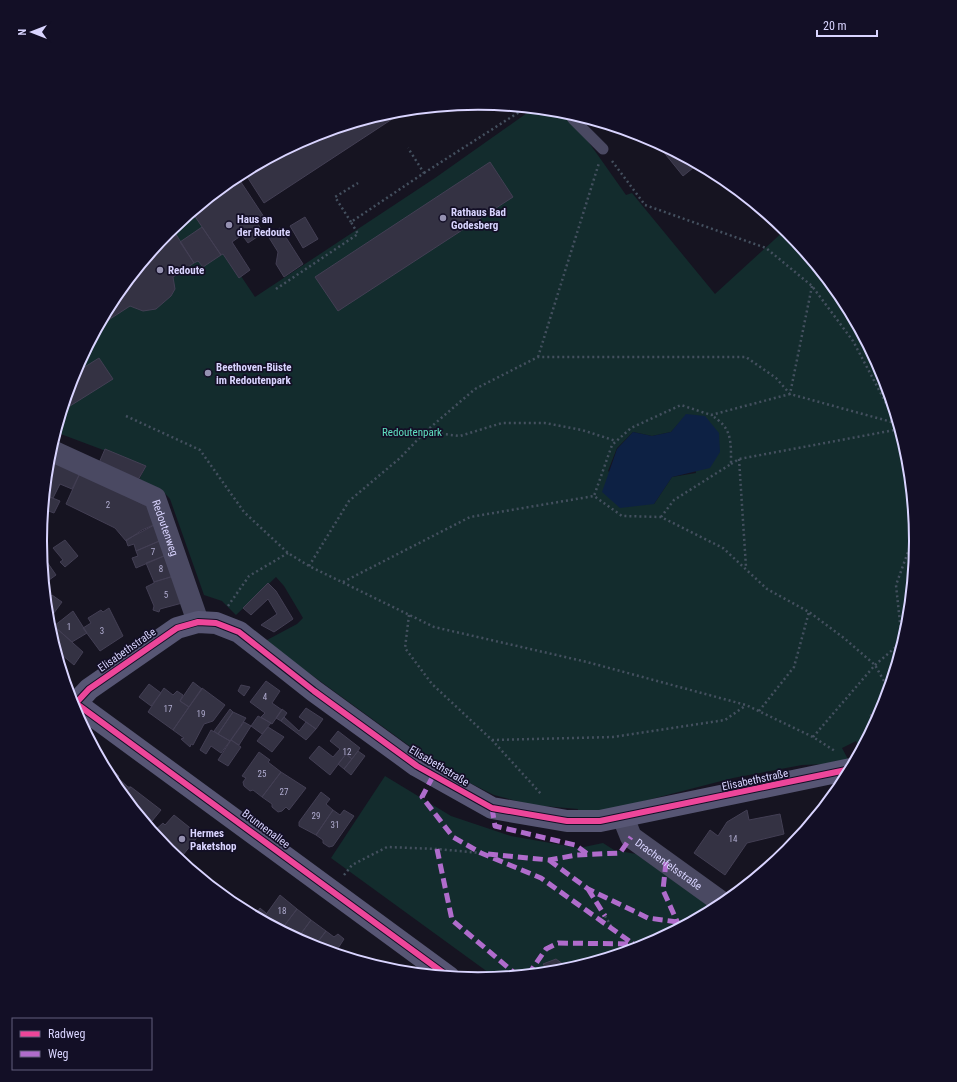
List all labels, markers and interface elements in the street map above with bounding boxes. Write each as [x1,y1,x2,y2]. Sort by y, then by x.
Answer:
north arrow [12,12,52,52]
scale bar [817,12,877,38]
text: 20 m [823,19,847,33]
text: N [16,28,29,35]
place label: Rathaus Bad Godesberg [451,206,506,232]
place label: Haus an der Redoute [237,213,290,239]
marker: Rathaus Bad Godesberg [438,213,448,223]
marker: Haus an der Redoute [224,220,234,230]
place label: Redoute [168,264,204,277]
marker: Redoute [155,265,165,275]
place label: Beethoven-Büste im Redoutenpark [216,361,292,387]
marker: Beethoven-Büste im Redoutenpark [203,368,213,378]
park label: Redoutenpark [382,426,442,439]
street label: Redoutenweg [150,498,181,558]
house number: 2 [106,500,111,510]
house number: 7 [151,547,156,557]
house number: 8 [159,564,163,574]
house number: 5 [164,590,169,600]
house number: 1 [67,622,71,632]
street label: Elisabethstraße [96,625,158,675]
house number: 3 [100,626,104,636]
house number: 4 [263,692,268,702]
house number: 17 [164,704,173,714]
house number: 19 [197,709,205,719]
street label: Elisabethstraße [407,743,471,789]
house number: 12 [343,747,352,757]
street label: Elisabethstraße [721,767,789,793]
house number: 25 [258,769,267,779]
house number: 27 [280,787,289,797]
street label: Brunnenallee [240,807,292,851]
house number: 29 [312,811,320,821]
house number: 31 [331,820,339,830]
place label: Hermes Paketshop [190,827,237,853]
marker: Hermes Paketshop [177,834,187,844]
house number: 14 [729,834,738,844]
street label: Drachenfelsstraße [633,836,705,893]
house number: 18 [278,906,286,916]
legend [12,1018,152,1070]
text: Radweg [48,1027,85,1041]
text: Weg [48,1047,69,1061]

